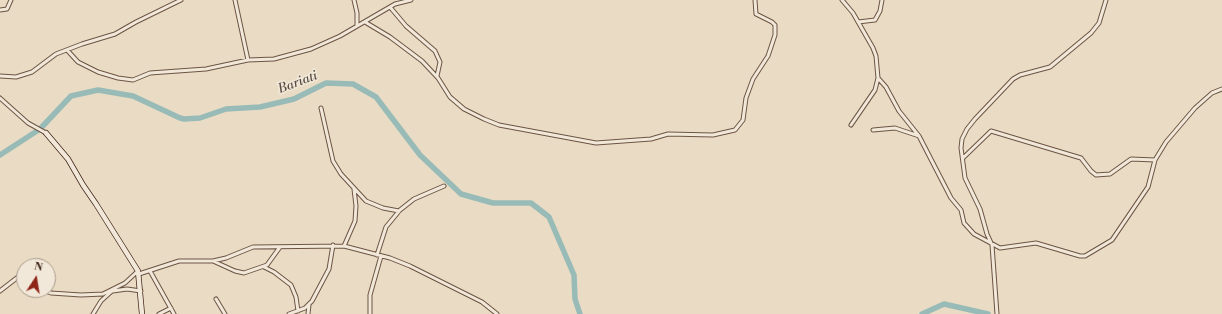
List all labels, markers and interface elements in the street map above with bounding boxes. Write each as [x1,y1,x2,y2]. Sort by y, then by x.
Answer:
water label: Bariati [276,68,320,98]
north arrow [16,258,56,298]
text: N [33,259,44,275]

